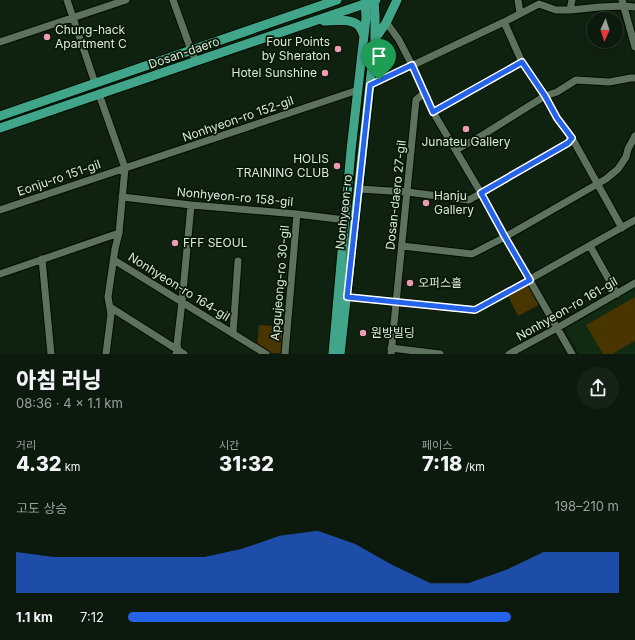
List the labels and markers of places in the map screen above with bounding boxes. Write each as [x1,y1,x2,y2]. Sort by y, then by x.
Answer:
place label: Chung-hack Apartment C [55,22,127,51]
marker: Chung-hack Apartment C [42,32,52,42]
place label: Four Points by Sheraton [262,34,330,63]
pin [362,39,396,80]
marker: Four Points by Sheraton [333,44,343,54]
place label: Hotel Sunshine [231,65,317,80]
marker: Hotel Sunshine [320,68,330,78]
marker: Junateu Gallery [461,124,471,134]
place label: Junateu Gallery [422,134,511,149]
place label: HOLIS TRAINING CLUB [236,151,329,180]
marker: HOLIS TRAINING CLUB [332,161,342,171]
place label: Hanju Gallery [434,188,474,217]
marker: Hanju Gallery [421,198,431,208]
place label: FFF SEOUL [183,235,248,250]
marker: FFF SEOUL [170,238,180,248]
place label: 오퍼스홀 [418,275,462,290]
marker: 오퍼스홀 [405,278,415,288]
place label: 원방빌딩 [371,325,415,340]
marker: 원방빌딩 [358,328,368,338]

